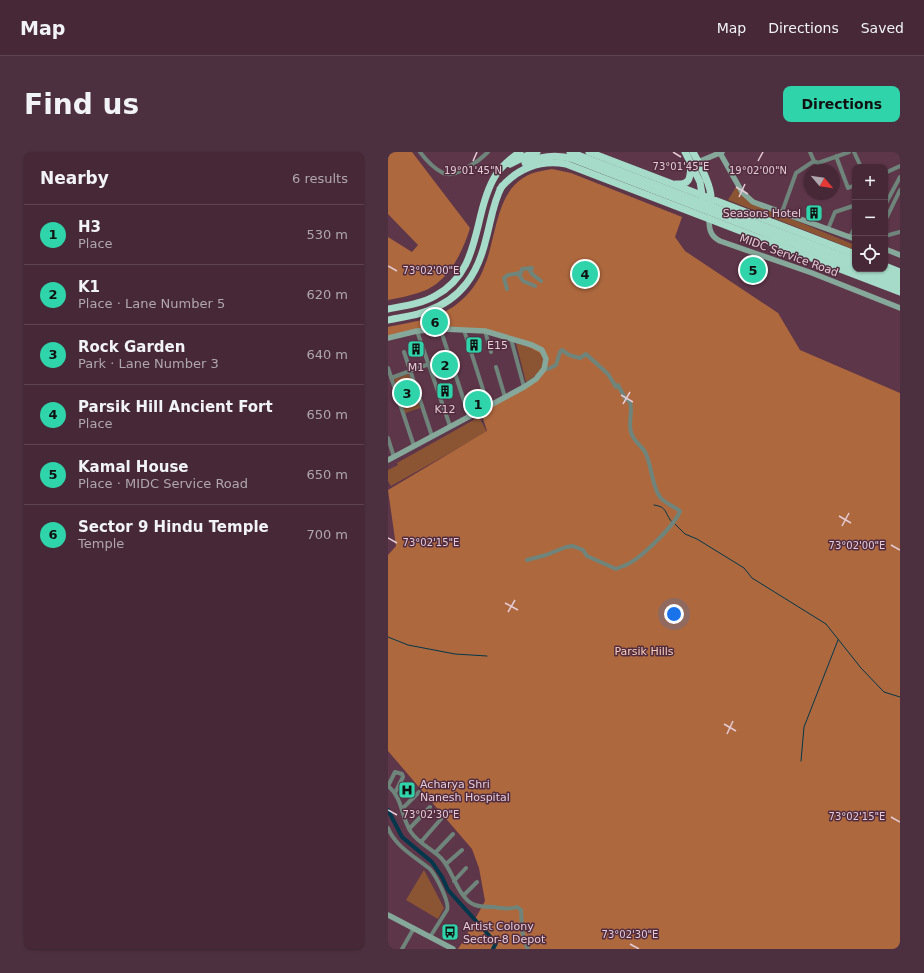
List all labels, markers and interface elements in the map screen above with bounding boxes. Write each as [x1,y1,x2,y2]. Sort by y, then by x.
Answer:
text: Map [20,17,65,39]
text: Map [717,20,746,36]
text: Directions [768,20,839,36]
text: Saved [861,20,904,36]
button: Directions [783,86,900,122]
text: Find us [24,88,139,121]
text: 73°01'45"E [653,161,709,172]
north arrow [804,164,840,200]
map controls [852,164,888,272]
button: + [852,164,888,200]
text: 19°01'45"N [444,165,502,176]
text: 19°02'00"N [729,165,787,176]
text: Nearby [40,168,109,188]
text: 6 results [292,171,348,186]
button: − [852,200,888,236]
building icon: Seasons Hotel [804,203,824,223]
place label: Seasons Hotel [723,207,801,220]
text: H3 [78,218,101,236]
text: 1 [48,227,58,242]
text: 530 m [306,227,348,242]
street label: MIDC Service Road [738,232,840,279]
text: Place [78,236,113,251]
button: locate [852,236,888,272]
pin: 5 [740,255,766,285]
pin: 4 [572,259,598,289]
text: 73°02'00"E [403,265,459,276]
text: K1 [78,278,100,296]
text: 2 [48,287,58,302]
text: 620 m [306,287,348,302]
text: Place · Lane Number 5 [78,296,225,311]
pin: 6 [422,307,448,337]
building icon: E15 [464,335,484,355]
text: Rock Garden [78,338,185,356]
building icon: M1 [406,339,426,359]
place label: E15 [487,339,508,352]
text: 3 [48,347,58,362]
text: 640 m [306,347,348,362]
pin: 2 [432,350,458,380]
text: Park · Lane Number 3 [78,356,219,371]
place label: M1 [408,361,424,374]
pin: 3 [394,378,420,408]
building icon: K12 [435,381,455,401]
pin: 1 [465,389,491,419]
text: Parsik Hill Ancient Fort [78,398,273,416]
place label: K12 [434,403,456,416]
text: 4 [48,407,58,422]
text: 650 m [306,407,348,422]
text: Place [78,416,113,431]
text: Kamal House [78,458,189,476]
text: 5 [48,467,58,482]
text: 650 m [306,467,348,482]
text: Place · MIDC Service Road [78,476,248,491]
text: Sector 9 Hindu Temple [78,518,269,536]
text: 6 [48,527,58,542]
text: 700 m [306,527,348,542]
text: Temple [78,536,124,551]
text: 73°02'15"E [403,537,459,548]
text: 73°02'00"E [829,540,885,551]
your location [664,604,684,624]
park label: Parsik Hills [614,645,674,658]
place label: Acharya Shri Nanesh Hospital [420,778,510,804]
hospital icon: Acharya Shri Nanesh Hospital [397,780,417,800]
text: 73°02'30"E [403,809,459,820]
text: 73°02'15"E [829,811,885,822]
place label: Artist Colony Sector-8 Depot [463,920,546,946]
bus stop icon: Artist Colony Sector-8 Depot [440,922,460,942]
text: 73°02'30"E [602,929,658,940]

